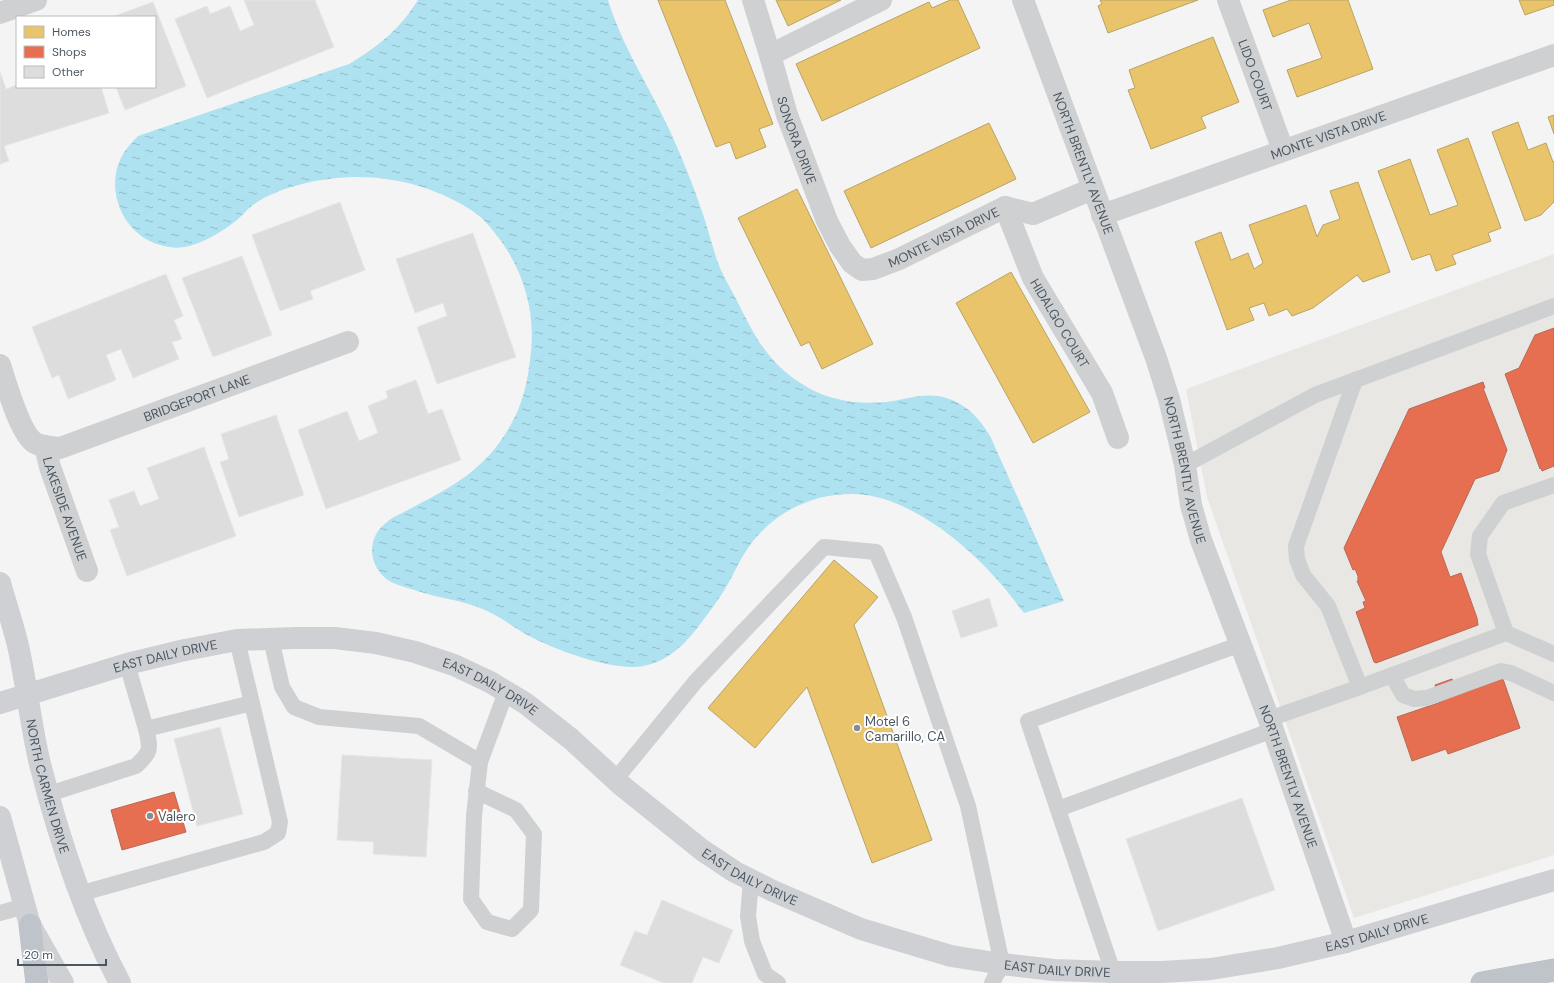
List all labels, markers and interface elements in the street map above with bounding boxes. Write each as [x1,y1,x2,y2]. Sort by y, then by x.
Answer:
legend [16,16,156,88]
text: Homes [52,24,91,40]
street label: LIDO COURT [1235,37,1276,113]
text: Shops [52,44,87,60]
text: Other [52,64,85,80]
street label: NORTH BRENTLY AVENUE [1049,90,1118,237]
street label: SONORA DRIVE [774,94,821,187]
street label: MONTE VISTA DRIVE [1268,107,1388,163]
street label: MONTE VISTA DRIVE [886,203,1002,271]
street label: HIDALGO COURT [1027,275,1093,371]
street label: BRIDGEPORT LANE [141,370,253,425]
street label: NORTH BRENTLY AVENUE [1160,395,1210,546]
street label: LAKESIDE AVENUE [39,455,91,563]
street label: EAST DAILY DRIVE [111,635,219,676]
street label: EAST DAILY DRIVE [441,653,542,719]
street label: NORTH BRENTLY AVENUE [1256,703,1322,850]
place label: Motel 6 Camarillo, CA [865,713,945,745]
street label: NORTH CARMEN DRIVE [23,718,74,856]
marker: Motel 6 Camarillo, CA [852,723,862,733]
place label: Valero [158,808,196,825]
marker: Valero [145,811,155,821]
street label: EAST DAILY DRIVE [699,844,801,909]
street label: EAST DAILY DRIVE [1324,909,1430,955]
scale bar [18,941,106,967]
text: 20 m [24,947,53,963]
street label: EAST DAILY DRIVE [1003,956,1111,980]

